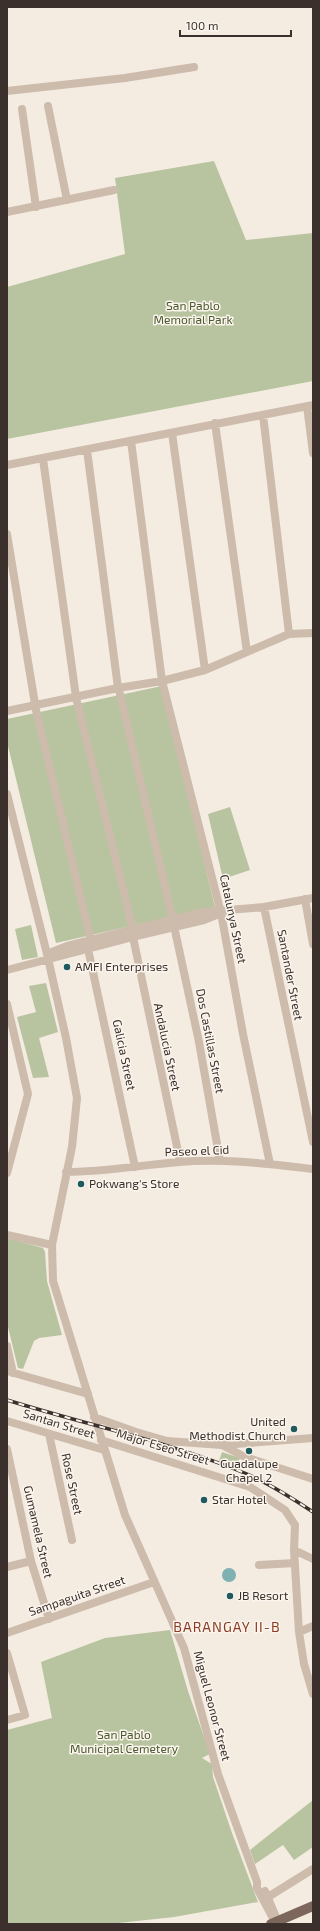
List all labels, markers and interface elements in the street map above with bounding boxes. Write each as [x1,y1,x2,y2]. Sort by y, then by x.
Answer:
scale bar [180,12,291,38]
text: 100 m [186,18,218,32]
park label: San Pablo Memorial Park [153,298,233,326]
street label: Catalunya Street [218,873,250,965]
street label: Santander Street [275,928,307,1022]
place label: AMFI Enterprises [75,959,168,973]
marker: AMFI Enterprises [62,962,72,972]
street label: Dos Castillas Street [194,987,228,1095]
street label: Andalucia Street [152,1001,184,1093]
street label: Galicia Street [111,1018,139,1092]
street label: Paseo el Cid [164,1142,230,1158]
place label: Pokwang's Store [89,1176,179,1190]
marker: Pokwang's Store [76,1179,86,1189]
street label: Santan Street [22,1405,97,1441]
place label: United Methodist Church [189,1414,286,1442]
marker: United Methodist Church [289,1424,299,1434]
street label: Major Eseo Street [115,1425,212,1468]
marker: Guadalupe Chapel 2 [244,1446,254,1456]
street label: Rose Street [60,1452,86,1516]
place label: Guadalupe Chapel 2 [220,1456,278,1484]
street label: Gumamela Street [22,1484,57,1580]
place label: Star Hotel [212,1492,267,1506]
marker: Star Hotel [199,1495,209,1505]
street label: Sampaguita Street [27,1572,127,1618]
place label: JB Resort [238,1588,289,1602]
marker: JB Resort [225,1591,235,1601]
district label: BARANGAY II-B [173,1618,281,1635]
street label: Miguel Leonor Street [192,1649,234,1763]
park label: San Pablo Municipal Cemetery [70,1727,179,1755]

